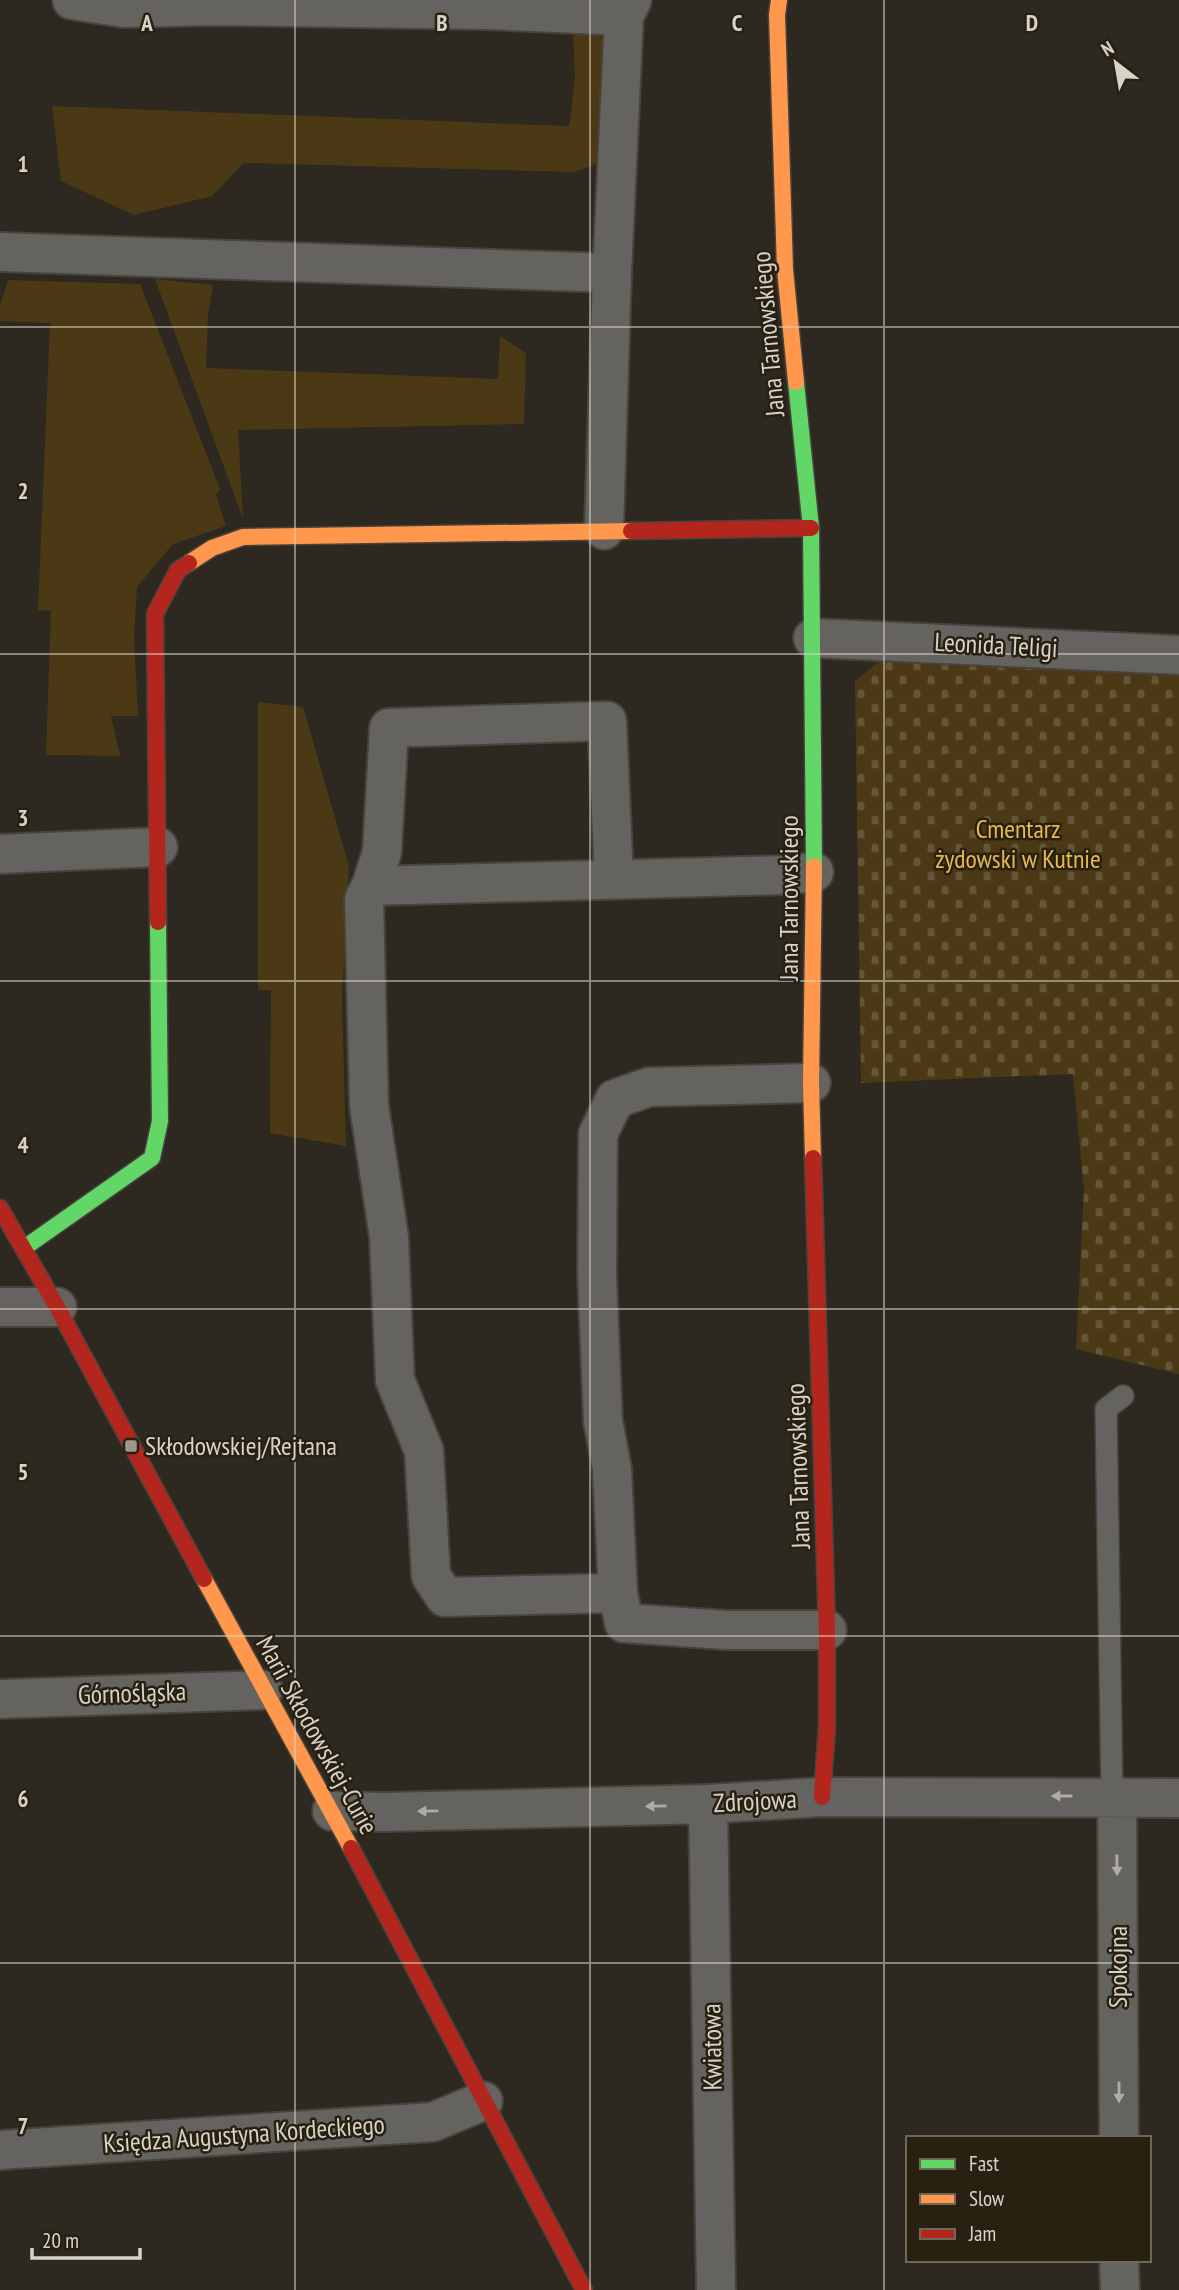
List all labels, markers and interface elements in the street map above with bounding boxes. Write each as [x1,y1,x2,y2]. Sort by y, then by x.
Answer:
text: A [140,8,153,37]
text: B [436,8,448,37]
text: C [732,8,743,37]
text: D [1026,8,1038,37]
north arrow [1081,28,1151,98]
text: N [1097,35,1118,61]
text: 1 [18,149,29,178]
street label: Jana Tarnowskiego [744,250,791,419]
text: 2 [18,476,29,505]
street label: Leonida Teligi [934,625,1058,664]
text: 3 [18,803,29,832]
park label: Cmentarz żydowski w Kutnie [935,812,1101,875]
street label: Jana Tarnowskiego [772,815,805,982]
text: 4 [18,1130,29,1159]
street label: Jana Tarnowskiego [778,1383,817,1550]
place label: Skłodowskiej/Rejtana [145,1429,337,1462]
marker: Skłodowskiej/Rejtana [123,1438,139,1454]
text: 5 [18,1457,29,1486]
street label: Marii Skłodowskiej-Curie [249,1630,386,1840]
street label: Górnośląska [77,1674,187,1711]
street label: Zdrojowa [712,1782,797,1819]
text: 6 [18,1784,29,1813]
one-way arrow [1051,1791,1073,1802]
one-way arrow [644,1800,666,1811]
one-way arrow [417,1806,439,1817]
one-way arrow [1111,1854,1123,1876]
street label: Spokojna [1101,1926,1134,2008]
street label: Kwiatowa [694,2003,729,2091]
one-way arrow [1113,2081,1125,2103]
street label: Księdza Augustyna Kordeckiego [102,2107,386,2160]
text: 7 [18,2111,29,2140]
legend [906,2136,1151,2262]
text: Fast [969,2150,999,2177]
text: Slow [969,2185,1005,2212]
scale bar [32,2216,140,2260]
text: Jam [968,2220,996,2247]
text: 20 m [42,2227,79,2254]

